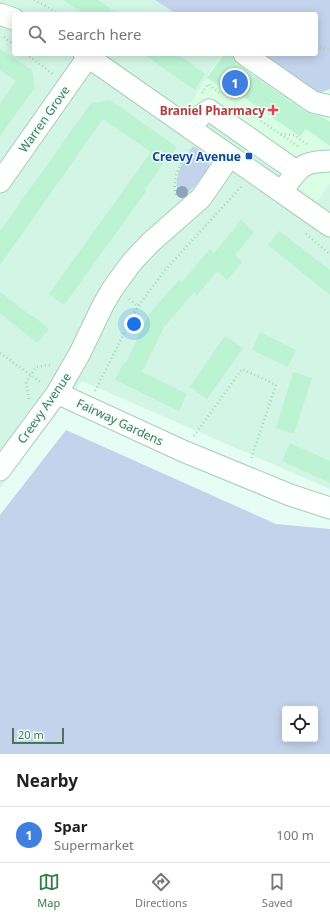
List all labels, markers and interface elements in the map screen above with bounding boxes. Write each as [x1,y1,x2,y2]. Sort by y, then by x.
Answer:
search box [12,12,318,56]
icon: search [26,23,48,45]
text: Search here [58,24,141,44]
pin: 1 [222,68,248,98]
street label: Warren Grove [15,82,73,156]
place label: Braniel Pharmacy [160,102,265,119]
marker: Braniel Pharmacy [268,105,278,115]
place label: Creevy Avenue [152,148,241,165]
marker: Creevy Avenue [244,151,254,161]
your location [124,314,144,334]
street label: Creevy Avenue [13,369,75,447]
street label: Fairway Gardens [74,394,166,450]
map controls [282,706,318,742]
button: locate [282,706,318,742]
scale bar [12,726,64,745]
text: 20 m [18,727,44,742]
text: Nearby [16,769,78,792]
text: Spar [54,816,87,836]
text: 1 [25,826,33,844]
text: 100 m [276,826,314,844]
text: Supermarket [54,836,134,854]
tab: Map [37,871,60,910]
tab: Directions [135,871,187,910]
tab: Saved [262,871,293,910]

